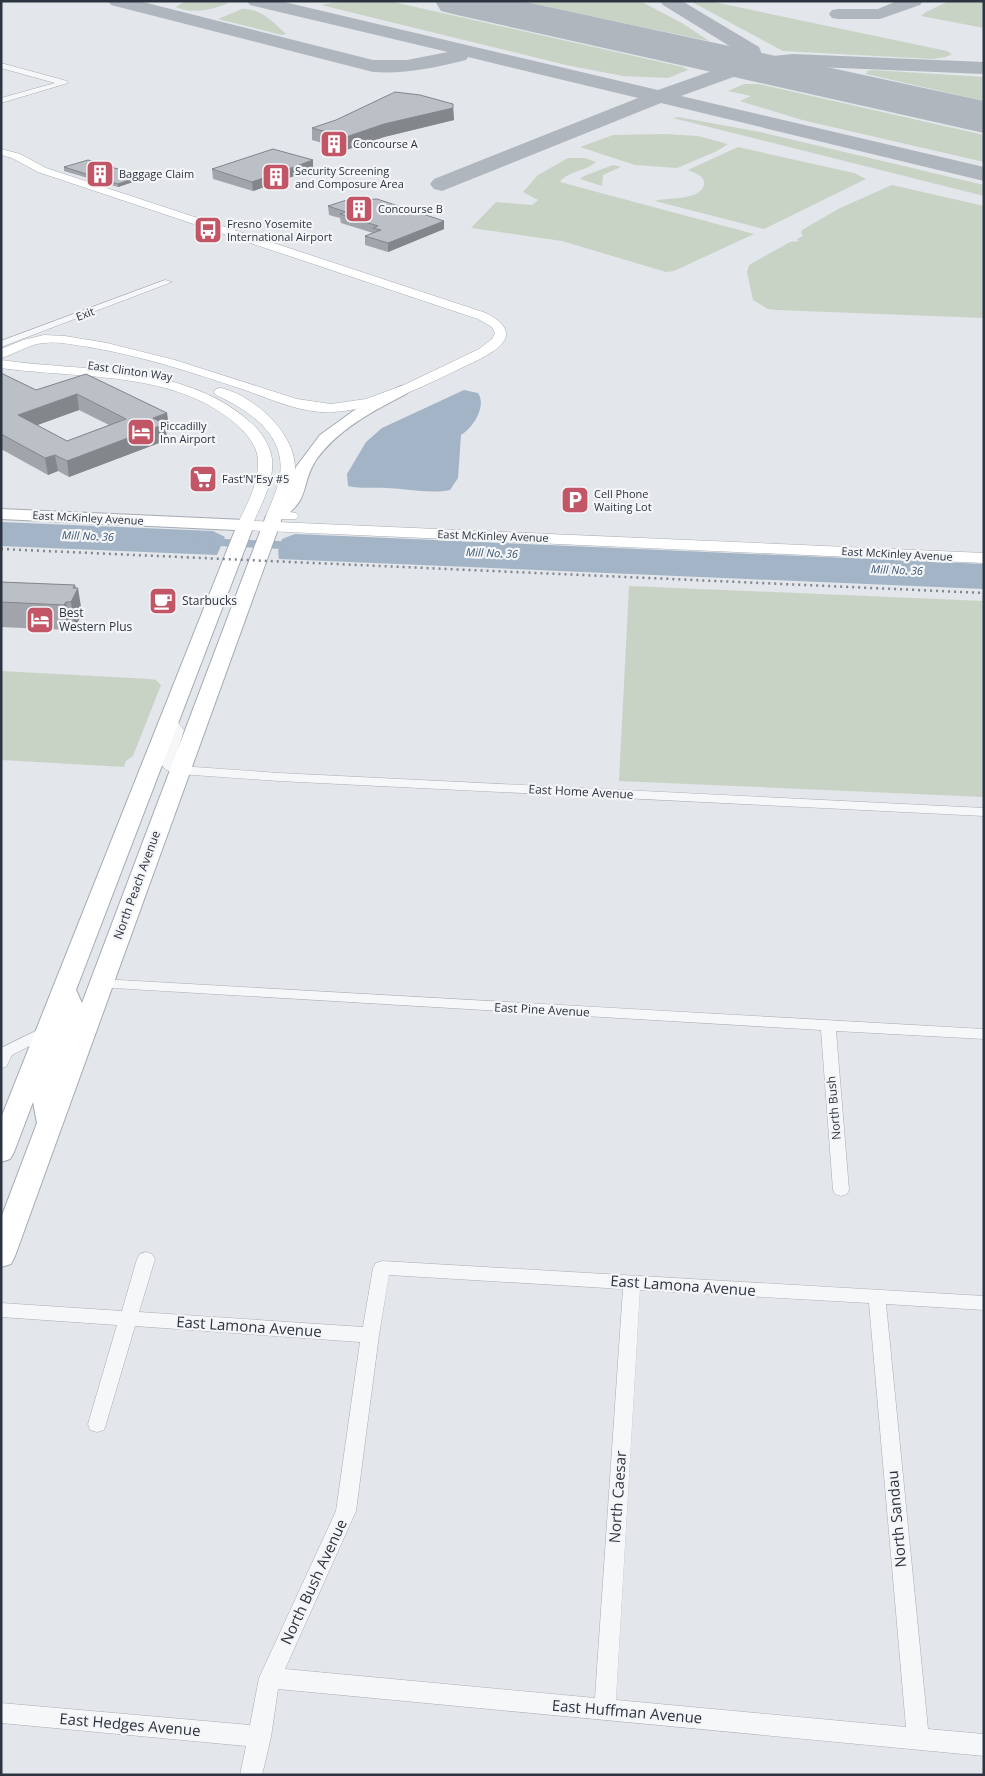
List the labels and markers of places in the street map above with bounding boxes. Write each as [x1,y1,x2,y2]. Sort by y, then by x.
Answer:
building icon: Concourse A [319,129,349,159]
place label: Concourse A [353,136,418,151]
building icon: Baggage Claim [85,159,115,189]
building icon: Security Screening and Composure Area [261,162,291,192]
place label: Security Screening and Composure Area [295,163,404,191]
place label: Baggage Claim [119,166,194,181]
building icon: Concourse B [344,194,374,224]
place label: Concourse B [378,201,443,216]
bus stop icon: Fresno Yosemite International Airport [193,215,223,245]
place label: Fresno Yosemite International Airport [227,216,332,244]
hotel icon: Piccadilly Inn Airport [126,417,156,447]
place label: Piccadilly Inn Airport [160,418,215,446]
supermarket icon: Fast'N'Esy #5 [188,464,218,494]
place label: Fast'N'Esy #5 [222,471,289,486]
parking icon: Cell Phone Waiting Lot [560,485,590,515]
place label: Cell Phone Waiting Lot [594,486,652,514]
cafe icon: Starbucks [148,586,178,616]
place label: Starbucks [182,592,237,609]
place label: Best Western Plus [59,604,133,635]
hotel icon: Best Western Plus [25,605,55,635]

